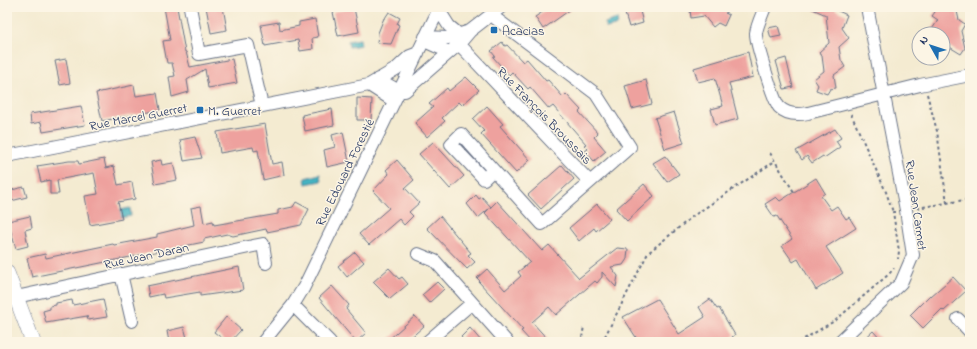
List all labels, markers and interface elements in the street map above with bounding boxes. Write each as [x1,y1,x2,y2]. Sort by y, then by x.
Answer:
place label: Acacias [502,22,545,41]
marker: Acacias [489,25,499,35]
north arrow [911,26,951,66]
text: N [915,32,933,48]
street label: Rue François Broussais [492,63,596,169]
street label: Rue Marcel Guerret [88,99,189,136]
place label: M. Guerret [208,102,262,121]
marker: M. Guerret [195,105,205,115]
street label: Rue Edouard Forestié [311,115,380,230]
street label: Rue Jean Carmet [900,159,931,252]
street label: Rue Jean Daran [102,238,191,275]

